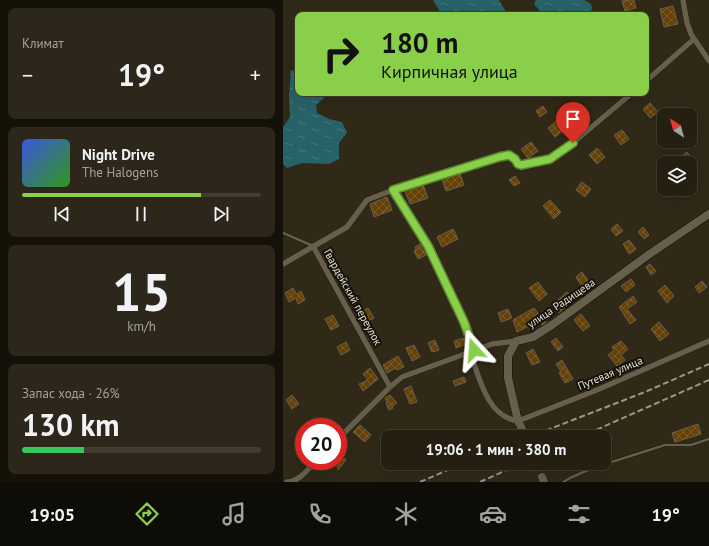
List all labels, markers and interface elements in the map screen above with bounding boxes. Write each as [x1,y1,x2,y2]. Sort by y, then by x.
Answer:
text: 180 m [381,24,458,61]
icon: right [315,28,367,80]
text: Климат [22,35,64,52]
text: 19° [118,55,165,94]
text: Кирпичная улица [381,60,518,83]
text: − [22,61,33,89]
text: + [250,61,261,89]
pin [556,102,590,143]
icon: arrive [562,108,584,130]
north arrow [657,108,697,148]
map controls [657,108,697,196]
text: Night Drive [82,145,155,164]
button: layers [657,156,697,196]
text: The Halogens [82,164,159,181]
icon: previous [51,203,73,225]
icon: pause [130,203,152,225]
icon: next [210,203,232,225]
street label: Гвардейский переулок [321,247,386,348]
text: 15 [112,258,171,325]
street label: улица Радищева [524,275,598,331]
text: km/h [127,318,156,335]
position arrow [453,329,495,371]
street label: Путевая улица [575,353,645,393]
text: Запас хода · 26% [22,385,120,402]
text: 130 km [22,405,120,444]
speed limit sign: 20 [295,418,347,470]
text: 19:06 · 1 мин · 380 m [426,440,566,459]
icon: directions [133,500,161,528]
icon: music [220,500,248,528]
icon: phone [306,500,334,528]
icon: climate [392,500,420,528]
icon: car [479,500,507,528]
icon: filters [565,500,593,528]
text: 19:05 [29,503,75,526]
text: 19° [651,503,680,526]

